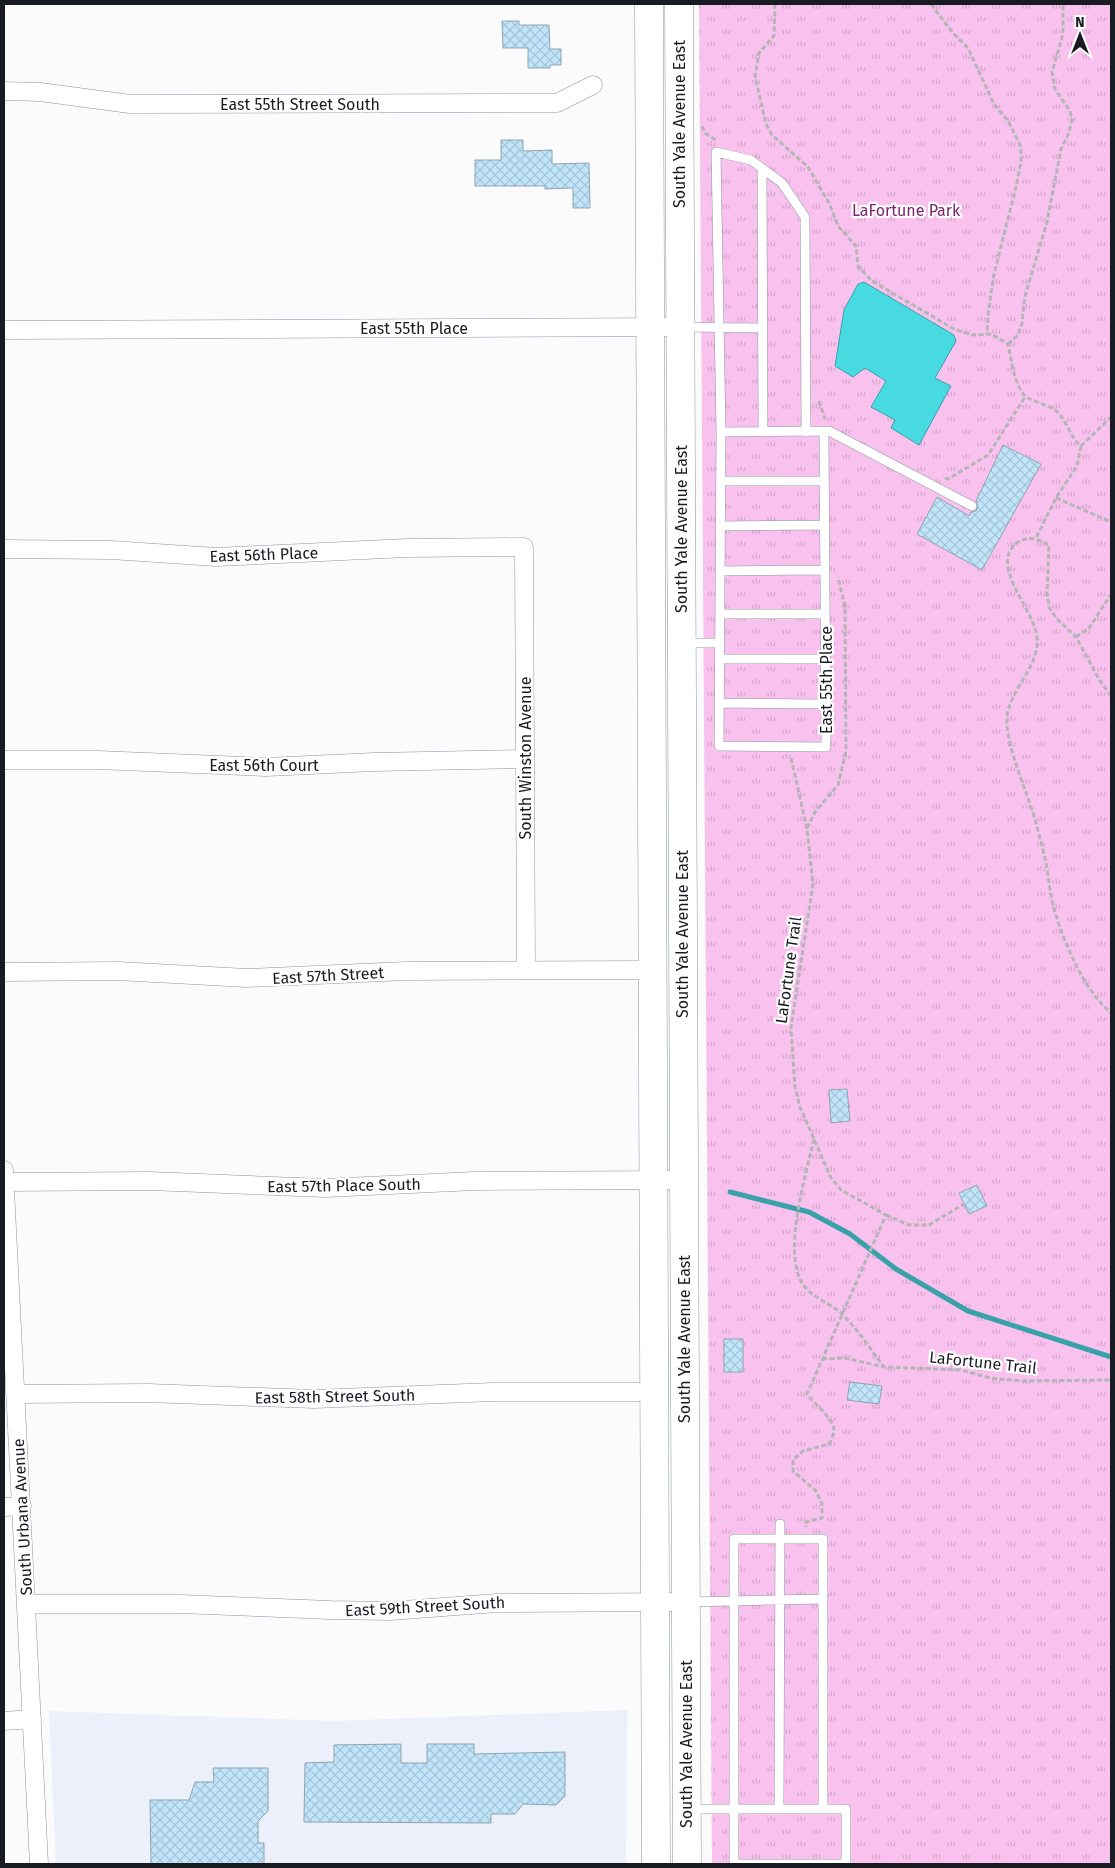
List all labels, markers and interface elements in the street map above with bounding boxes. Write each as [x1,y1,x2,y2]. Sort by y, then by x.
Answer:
north arrow [1055,10,1105,60]
text: N [1075,14,1085,31]
street label: South Yale Avenue East [670,40,689,208]
street label: East 55th Street South [220,95,380,114]
park label: LaFortune Park [852,201,961,220]
street label: East 55th Place [360,319,468,338]
street label: South Yale Avenue East [672,445,691,613]
street label: East 56th Place [209,543,319,566]
street label: East 55th Place [817,626,836,734]
street label: South Winston Avenue [516,677,535,839]
street label: East 56th Court [209,756,319,775]
street label: South Yale Avenue East [673,850,692,1018]
street label: LaFortune Trail [772,915,805,1025]
street label: East 57th Street [272,963,385,988]
street label: East 57th Place South [267,1175,421,1196]
street label: South Yale Avenue East [675,1255,694,1423]
street label: LaFortune Trail [928,1347,1038,1378]
street label: East 58th Street South [254,1386,416,1407]
street label: South Urbana Avenue [9,1438,36,1596]
street label: East 59th Street South [345,1593,505,1620]
street label: South Yale Avenue East [677,1660,696,1828]

